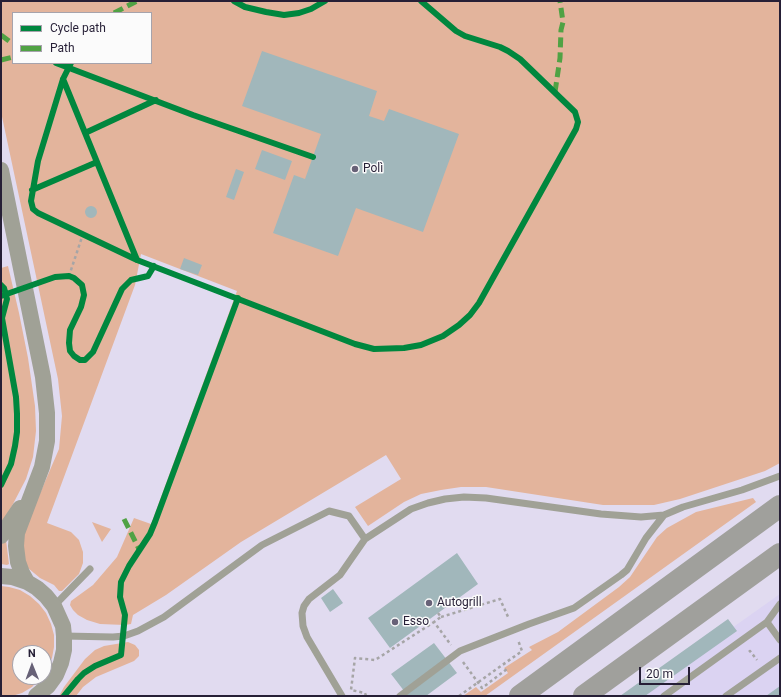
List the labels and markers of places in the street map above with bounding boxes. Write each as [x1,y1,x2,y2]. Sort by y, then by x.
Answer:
place label: Polì [363,162,383,176]
marker: Polì [350,164,360,174]
place label: Autogrill [437,596,482,610]
marker: Autogrill [424,598,434,608]
place label: Esso [403,615,429,629]
marker: Esso [390,617,400,627]

